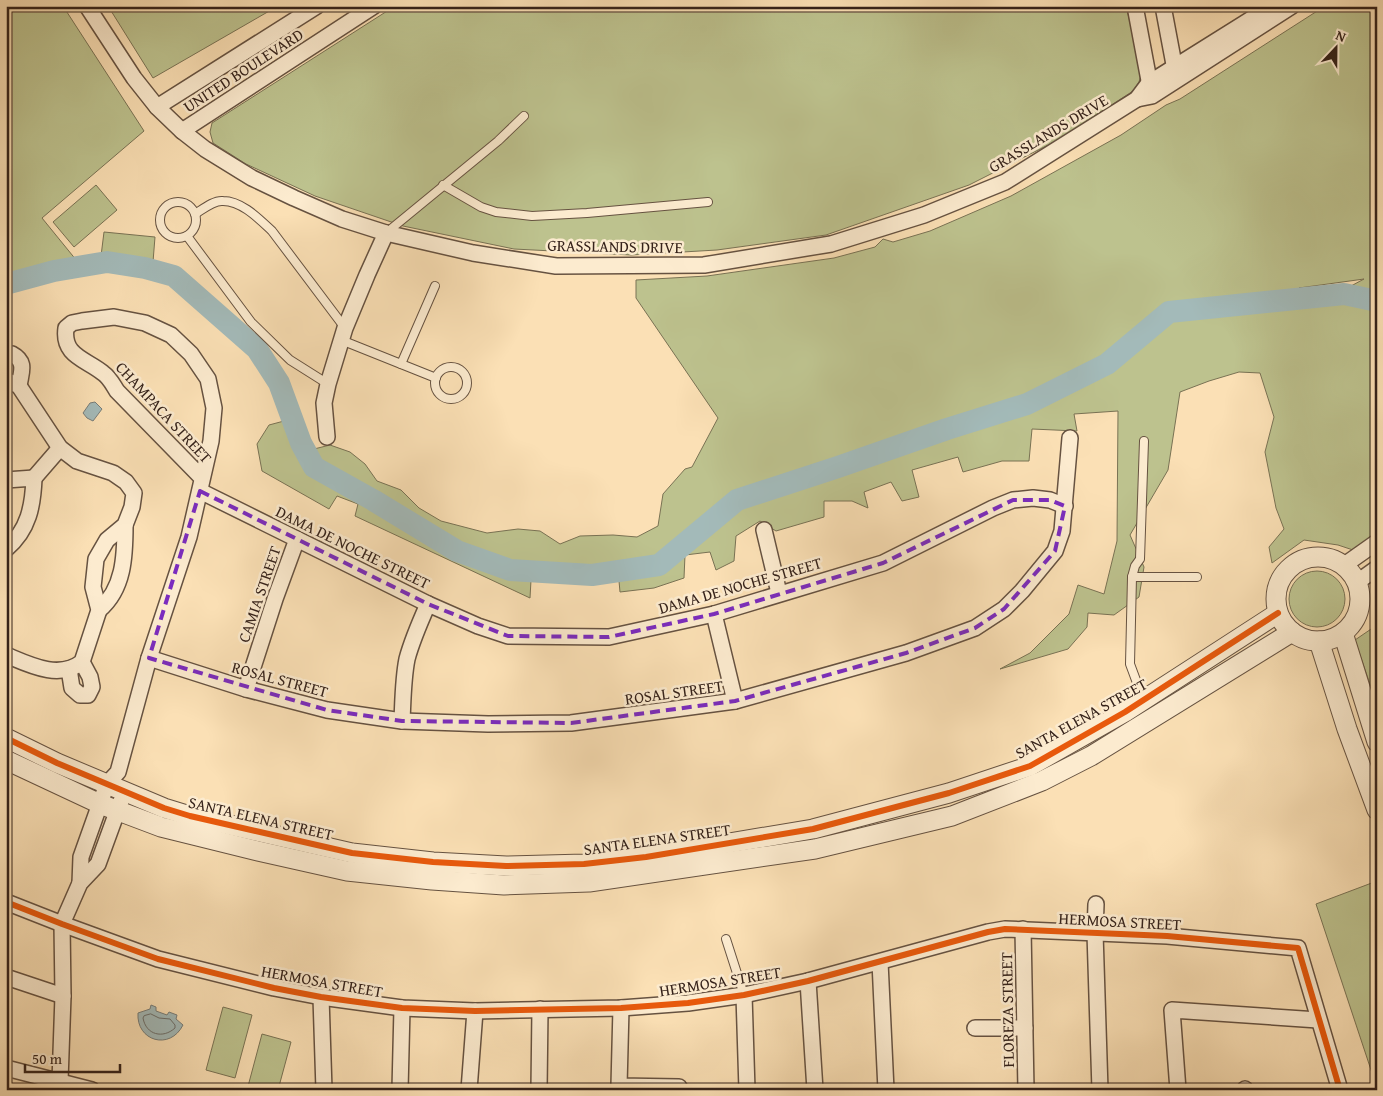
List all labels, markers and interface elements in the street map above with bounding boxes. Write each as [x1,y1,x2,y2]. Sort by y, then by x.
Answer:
street label: UNITED BOULEVARD [178,22,308,118]
north arrow [1310,22,1360,72]
text: N [1333,25,1350,47]
street label: GRASSLANDS DRIVE [984,88,1112,178]
street label: GRASSLANDS DRIVE [547,233,683,259]
street label: CHAMPACA STREET [110,356,218,468]
street label: DAMA DE NOCHE STREET [272,499,434,595]
street label: CAMIA STREET [231,543,287,645]
street label: DAMA DE NOCHE STREET [656,550,825,620]
street label: ROSAL STREET [229,655,331,703]
street label: SANTA ELENA STREET [1010,672,1152,764]
street label: ROSAL STREET [623,673,725,711]
street label: SANTA ELENA STREET [186,790,336,846]
street label: SANTA ELENA STREET [582,817,732,861]
street label: HERMOSA STREET [1058,906,1182,936]
street label: FLOREZA STREET [994,952,1020,1068]
street label: HERMOSA STREET [259,959,385,1003]
street label: HERMOSA STREET [657,960,783,1002]
scale bar [25,1041,120,1073]
text: 50 m [32,1048,63,1069]

